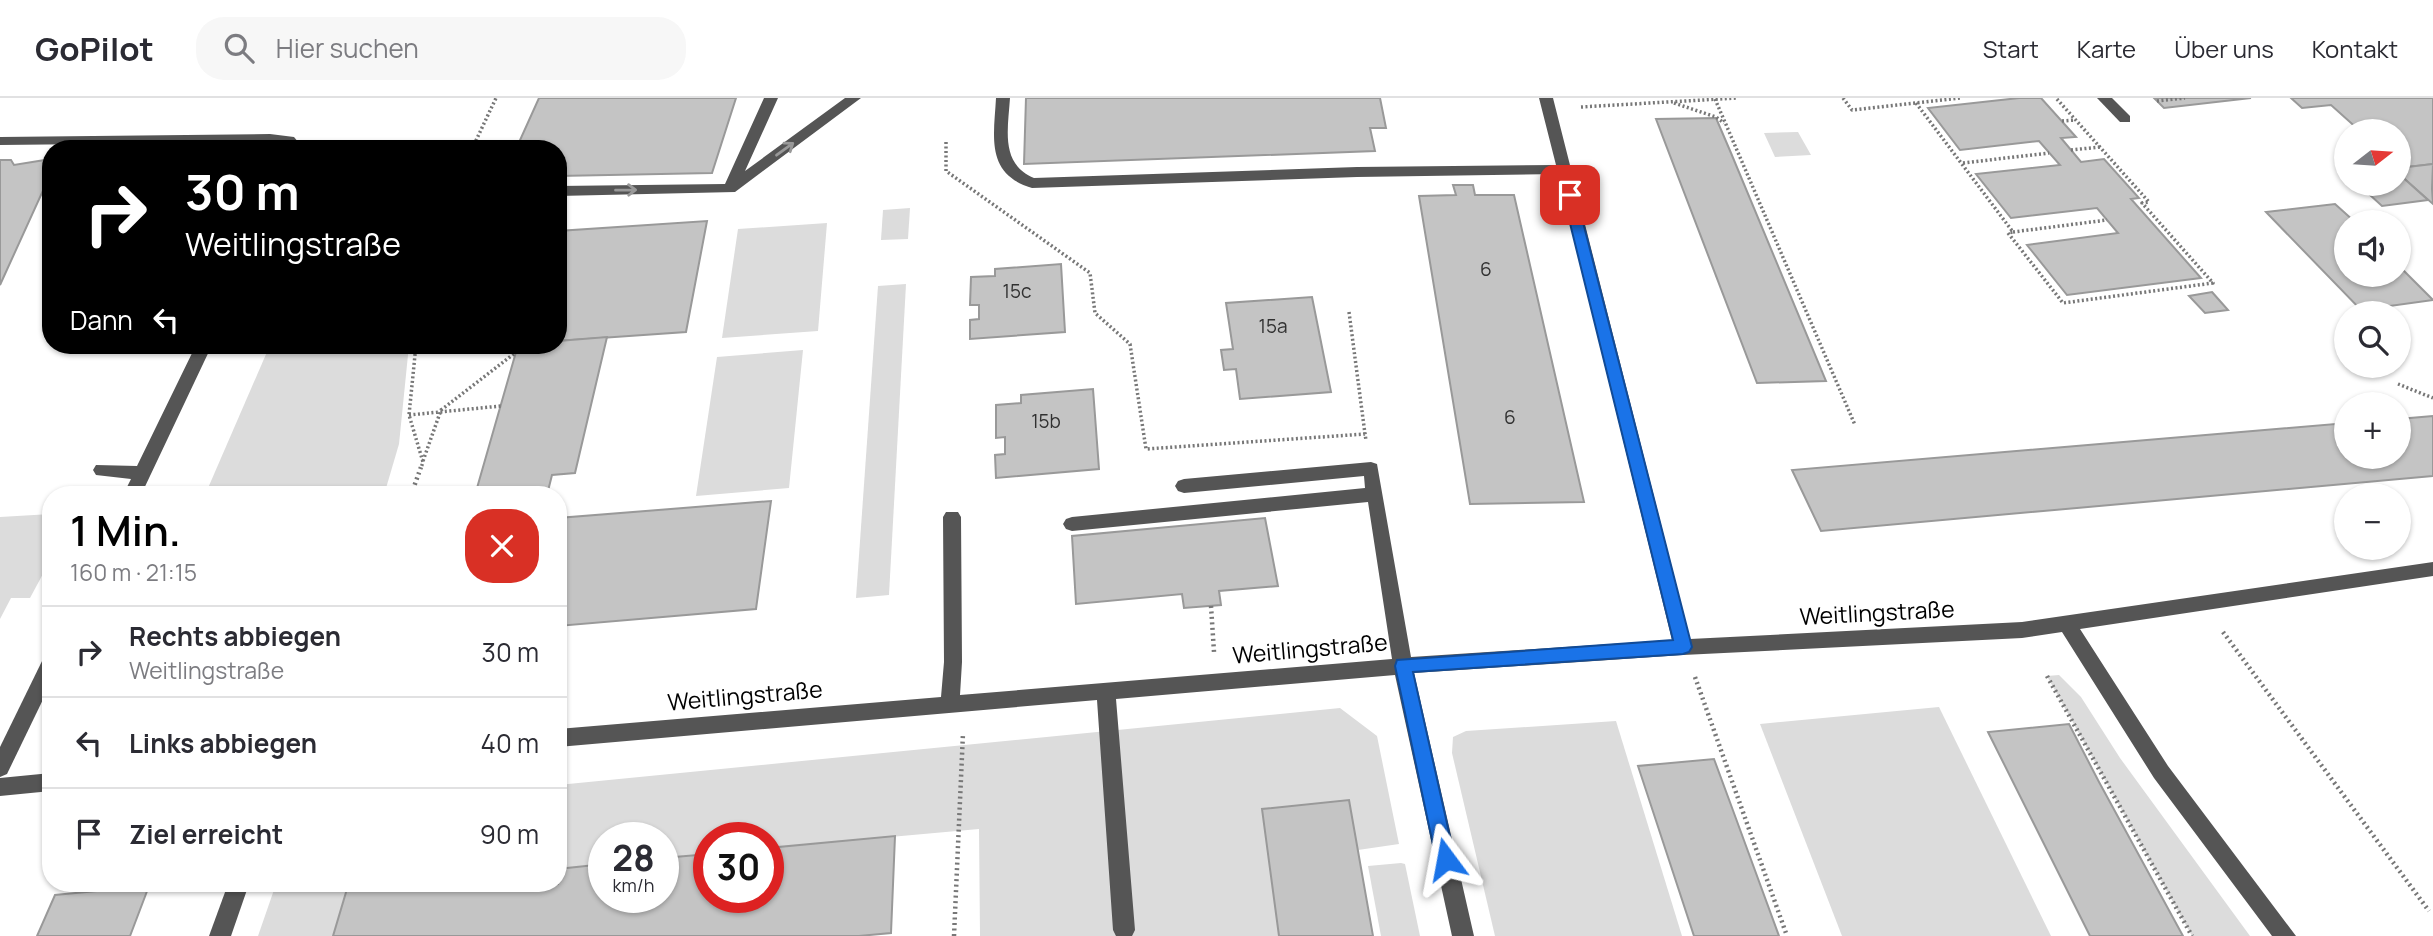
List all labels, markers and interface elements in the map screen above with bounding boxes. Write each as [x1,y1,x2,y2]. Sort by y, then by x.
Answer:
search box [196,17,686,80]
text: GoPilot [35,26,154,71]
icon: search [220,29,258,67]
text: Hier suchen [276,30,419,66]
text: Start [1983,32,2039,65]
text: Karte [2077,32,2136,65]
text: Über uns [2174,32,2274,65]
text: Kontakt [2312,32,2398,65]
north arrow [2334,119,2412,196]
map controls [2334,119,2411,560]
one-way arrow [775,142,794,156]
text: 30 m [185,158,300,225]
pin [1540,165,1600,225]
icon: right [70,168,161,259]
icon: arrive [1551,176,1589,214]
one-way arrow [615,184,638,197]
button: sound [2334,210,2411,287]
text: Weitlingstraße [185,222,401,266]
house number: 6 [1480,256,1492,282]
house number: 15c [1003,278,1031,304]
icon: left [147,301,185,339]
button: search [2334,301,2411,378]
text: Dann [70,302,133,338]
house number: 15a [1259,313,1287,339]
button: + [2334,392,2411,469]
house number: 6 [1504,404,1516,430]
house number: 15b [1031,408,1061,434]
button: − [2334,483,2411,560]
text: 1 Min. [70,501,181,559]
button: close [465,509,539,583]
text: 160 m · 21:15 [70,556,197,588]
street label: Weitlingstraße [1799,592,1955,632]
text: Rechts abbiegen [129,618,341,654]
street label: Weitlingstraße [1231,625,1389,671]
icon: right [70,633,108,671]
text: 30 m [482,634,539,670]
text: Weitlingstraße [129,654,284,686]
street label: Weitlingstraße [666,672,824,718]
icon: left [70,724,108,762]
text: Links abbiegen [129,725,317,761]
text: 40 m [481,725,539,761]
icon: arrive [70,815,108,853]
text: Ziel erreicht [129,816,283,852]
text: 90 m [480,816,539,852]
speed limit sign: 30 [693,822,784,913]
position arrow [1409,822,1483,896]
text: 28 [612,834,655,882]
text: km/h [613,873,654,897]

